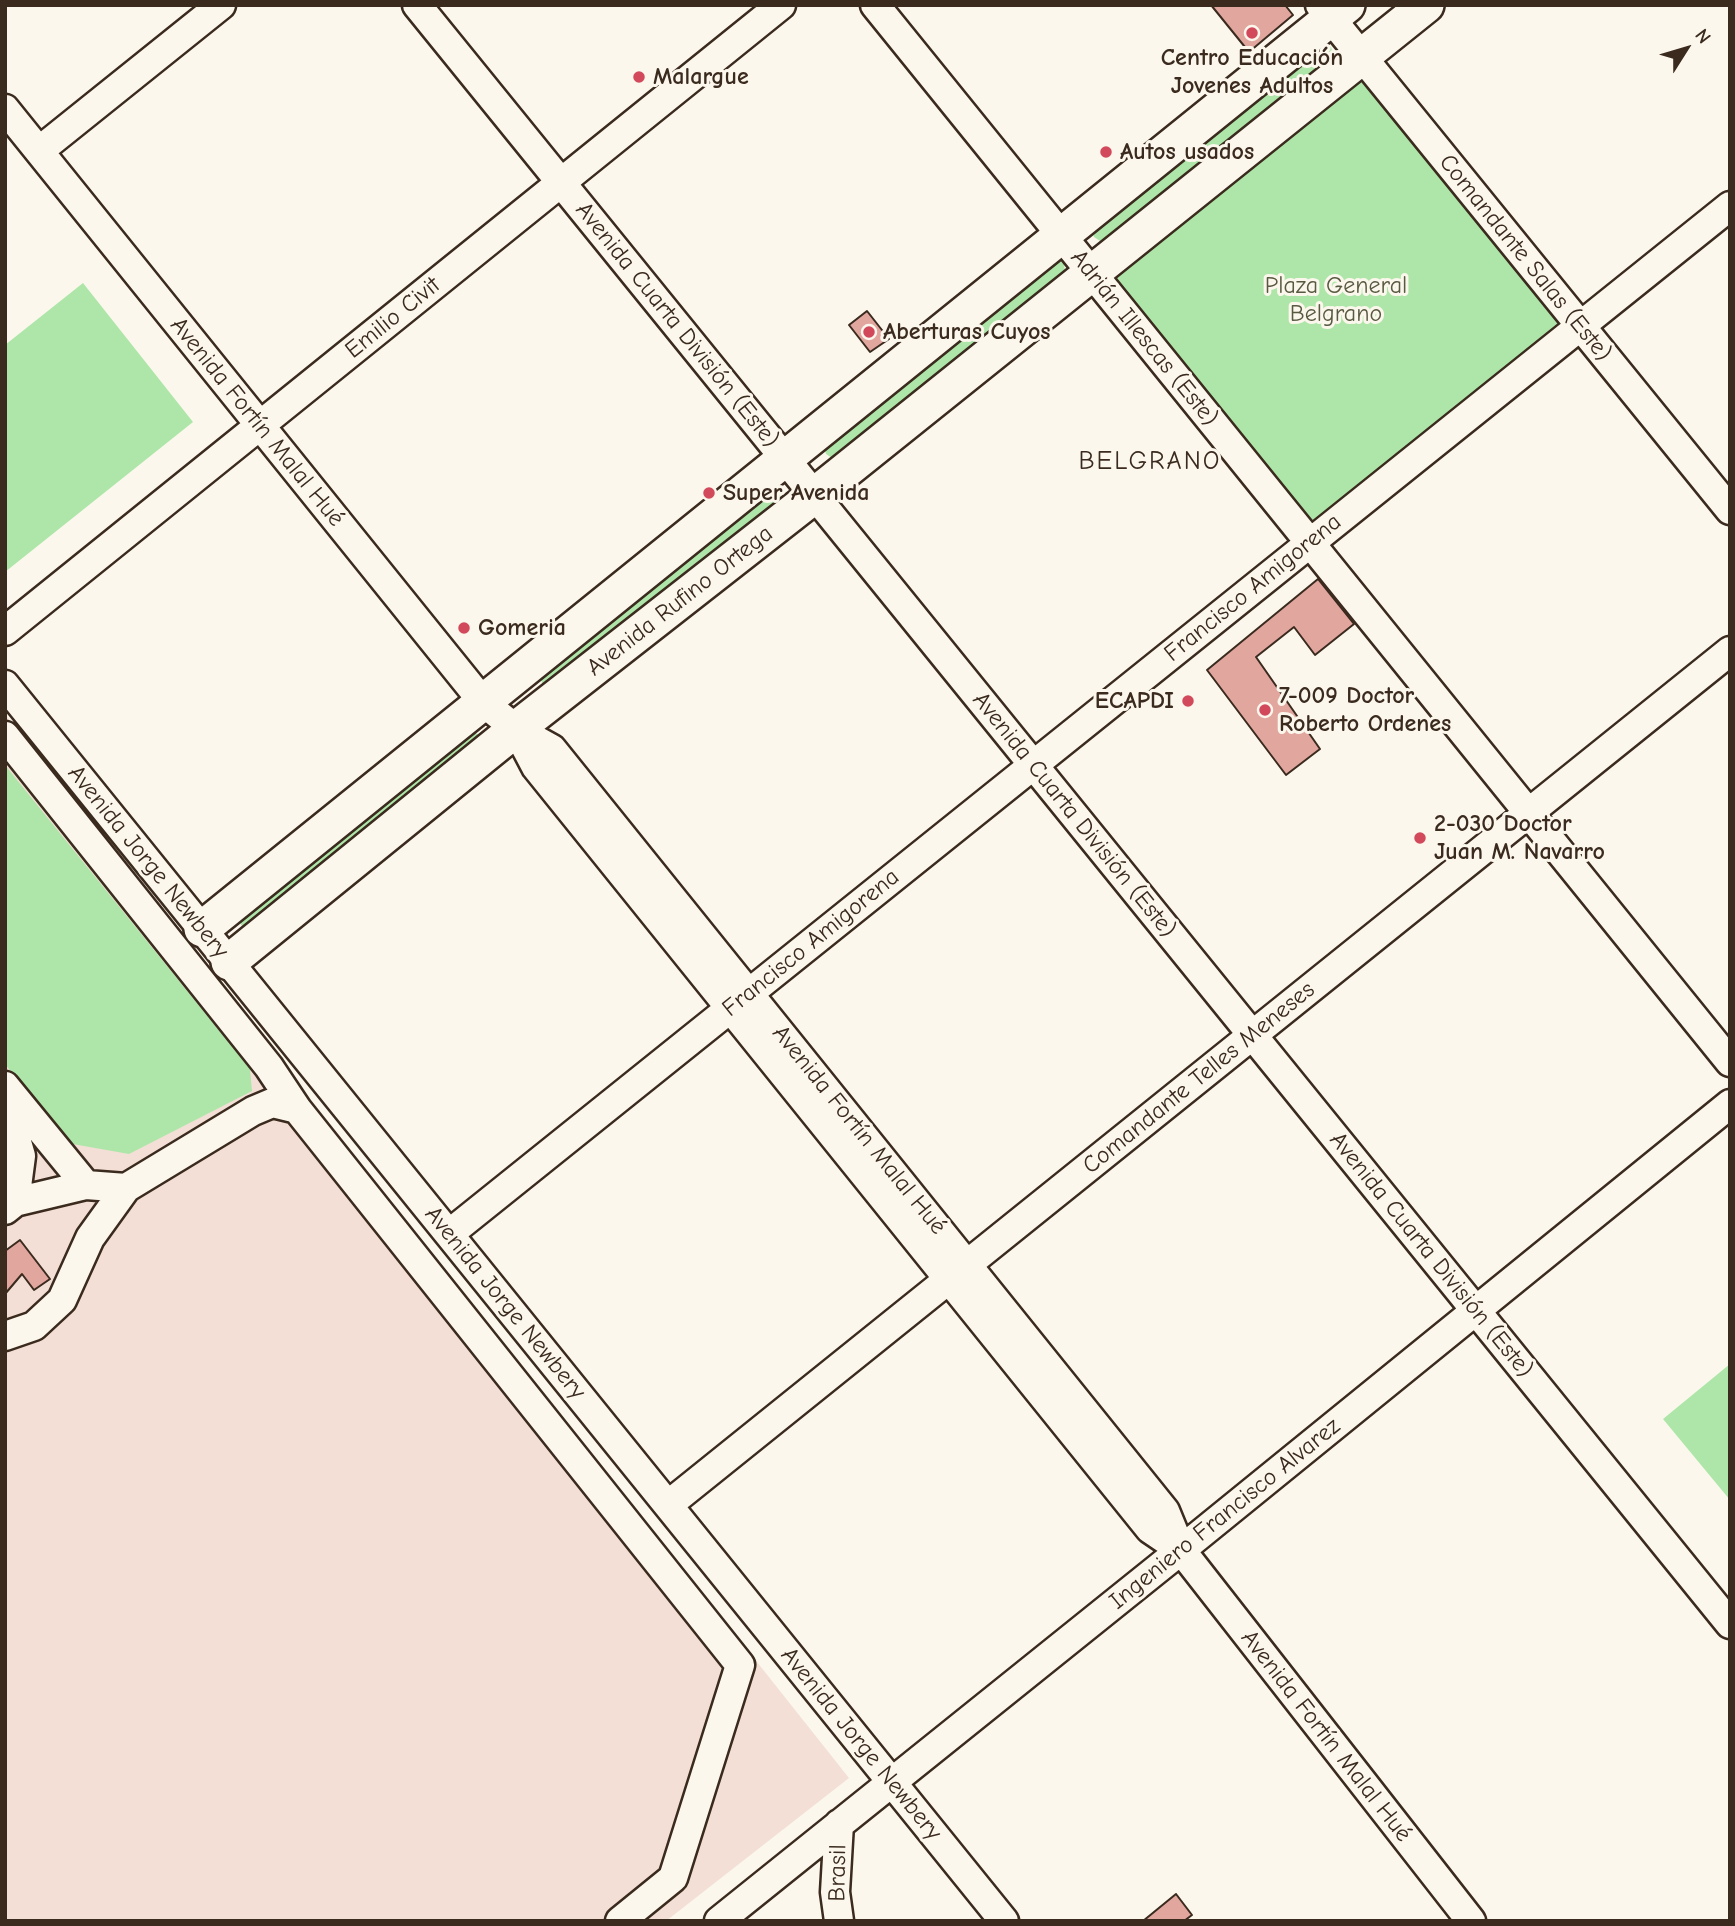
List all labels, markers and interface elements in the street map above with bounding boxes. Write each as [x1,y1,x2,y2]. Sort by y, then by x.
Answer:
north arrow [1651,14,1721,84]
marker: Centro Educación Jovenes Adultos [1244,25,1260,41]
text: N [1690,25,1715,48]
place label: Centro Educación Jovenes Adultos [1161,44,1343,100]
place label: Malargue [653,63,749,91]
marker: Malargue [631,69,647,85]
place label: Autos usados [1120,138,1254,166]
marker: Autos usados [1098,144,1114,160]
street label: Comandante Salas (Este) [1433,149,1617,367]
street label: Avenida Cuarta División (Este) [569,196,785,454]
street label: Adrián Illescas (Este) [1064,244,1224,432]
street label: Emilio Civit [340,271,446,365]
park label: Plaza General Belgrano [1265,272,1407,328]
street label: Avenida Fortín Malal Hué [164,312,350,532]
place label: Aberturas Cuyos [883,318,1051,346]
marker: Aberturas Cuyos [861,324,877,340]
district label: BELGRANO [1079,446,1221,478]
place label: Super Avenida [723,479,869,507]
marker: Super Avenida [701,485,717,501]
street label: Francisco Amigorena [1159,508,1347,668]
street label: Avenida Rufino Ortega [581,519,779,683]
place label: Gomeria [478,614,566,642]
marker: Gomeria [456,620,472,636]
place label: 7-009 Doctor Roberto Ordenes [1279,682,1451,738]
street label: Avenida Cuarta División (Este) [966,686,1182,944]
place label: ECAPDI [1095,687,1174,715]
marker: ECAPDI [1180,693,1196,709]
marker: 7-009 Doctor Roberto Ordenes [1257,702,1273,718]
street label: Avenida Jorge Newbery [61,760,235,964]
place label: 2-030 Doctor Juan M. Navarro [1434,810,1605,866]
marker: 2-030 Doctor Juan M. Navarro [1412,830,1428,846]
street label: Francisco Amigorena [717,863,905,1023]
street label: Comandante Telles Meneses [1077,976,1321,1180]
street label: Avenida Fortín Malal Hué [766,1020,952,1240]
street label: Avenida Cuarta División (Este) [1323,1126,1539,1384]
street label: Avenida Jorge Newbery [418,1201,592,1405]
street label: Ingeniero Francisco Alvarez [1104,1412,1346,1616]
street label: Avenida Fortín Malal Hué [1234,1624,1418,1848]
street label: Avenida Jorge Newbery [774,1642,948,1846]
street label: Brasil [823,1844,853,1902]

